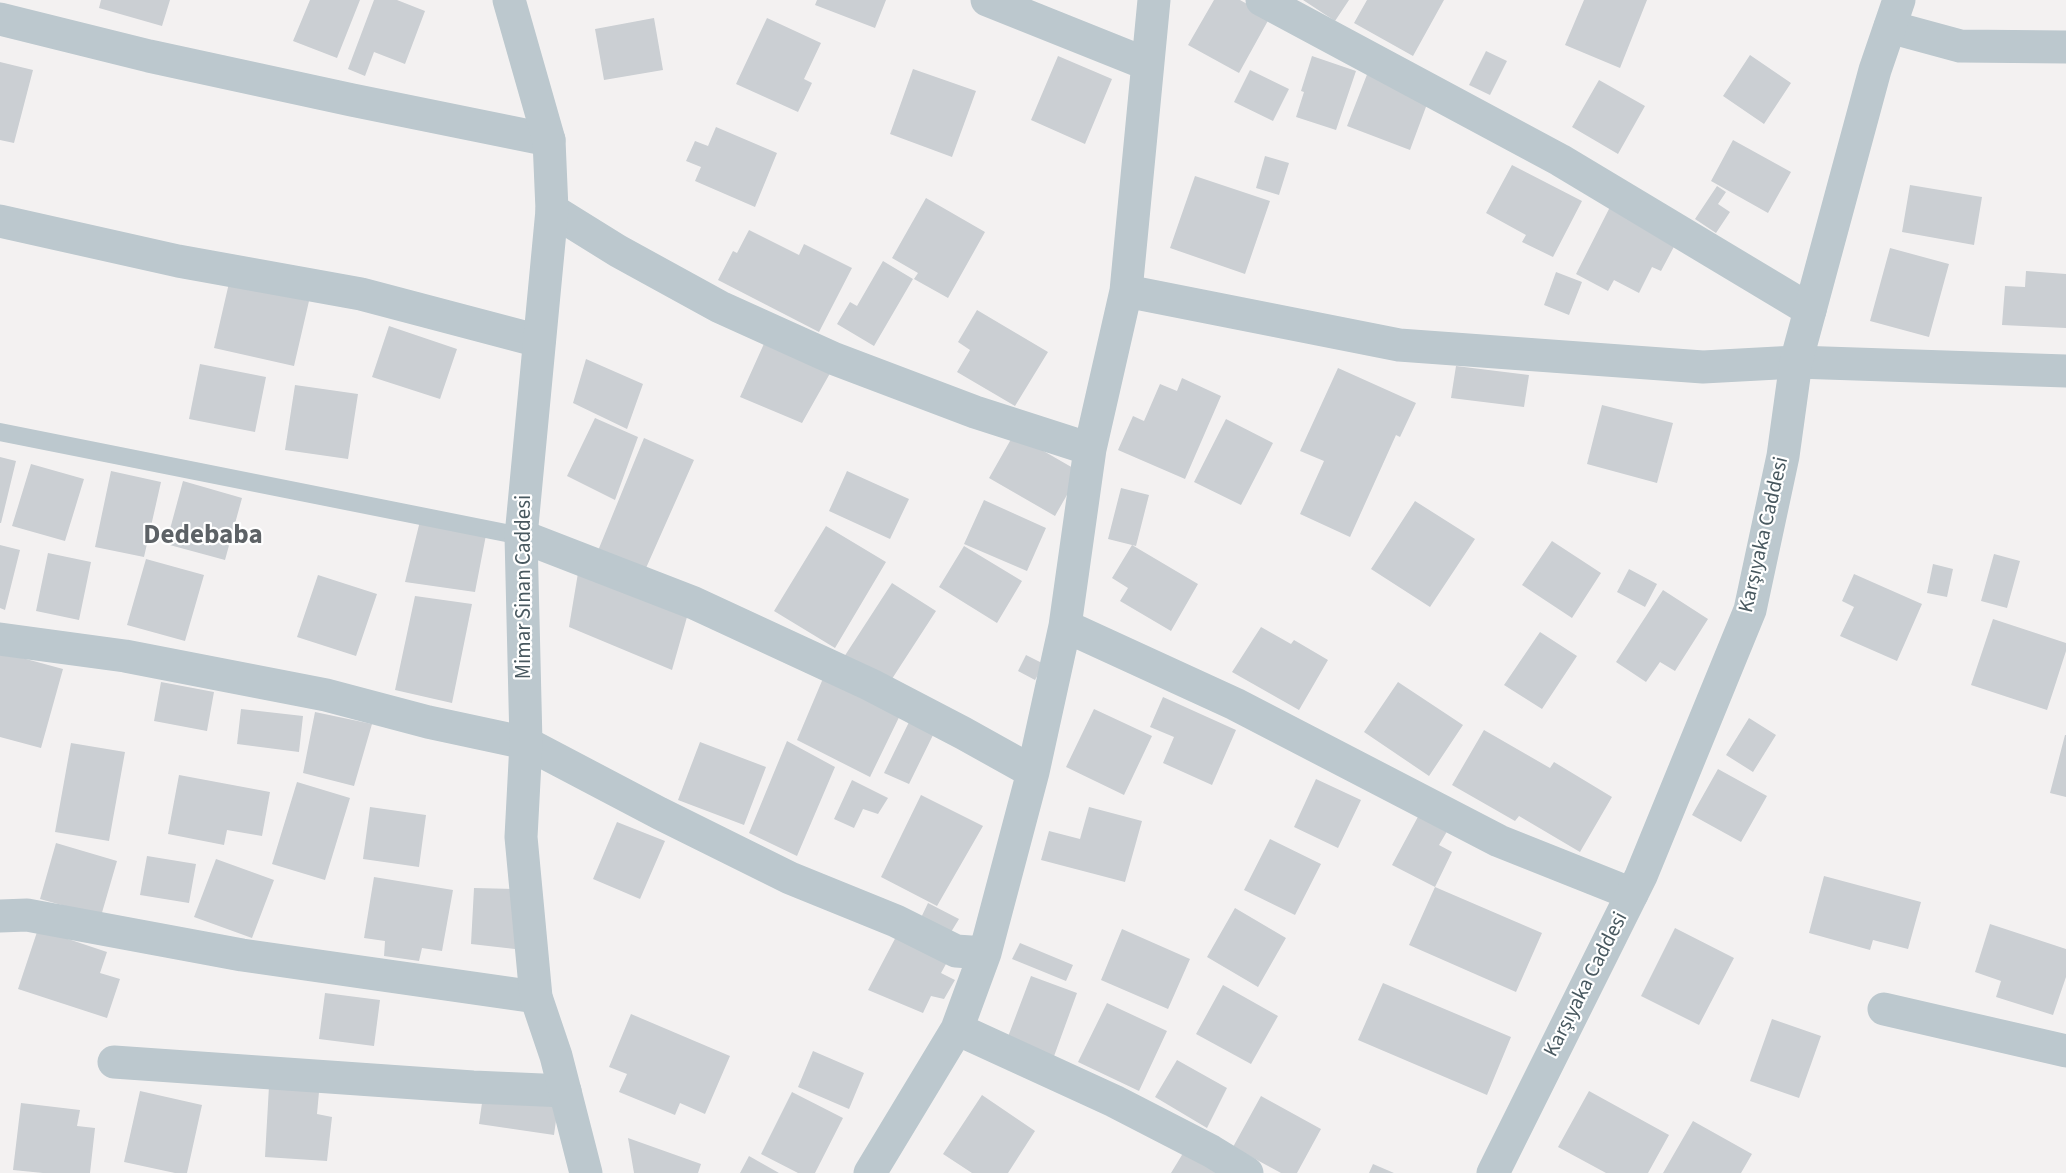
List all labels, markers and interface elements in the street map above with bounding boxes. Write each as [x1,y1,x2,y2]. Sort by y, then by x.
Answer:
street label: Karşıyaka Caddesi [1735,455,1795,615]
street label: Mimar Sinan Caddesi [512,495,538,679]
district label: Dedebaba [143,521,263,553]
street label: Karşıyaka Caddesi [1540,908,1634,1062]

